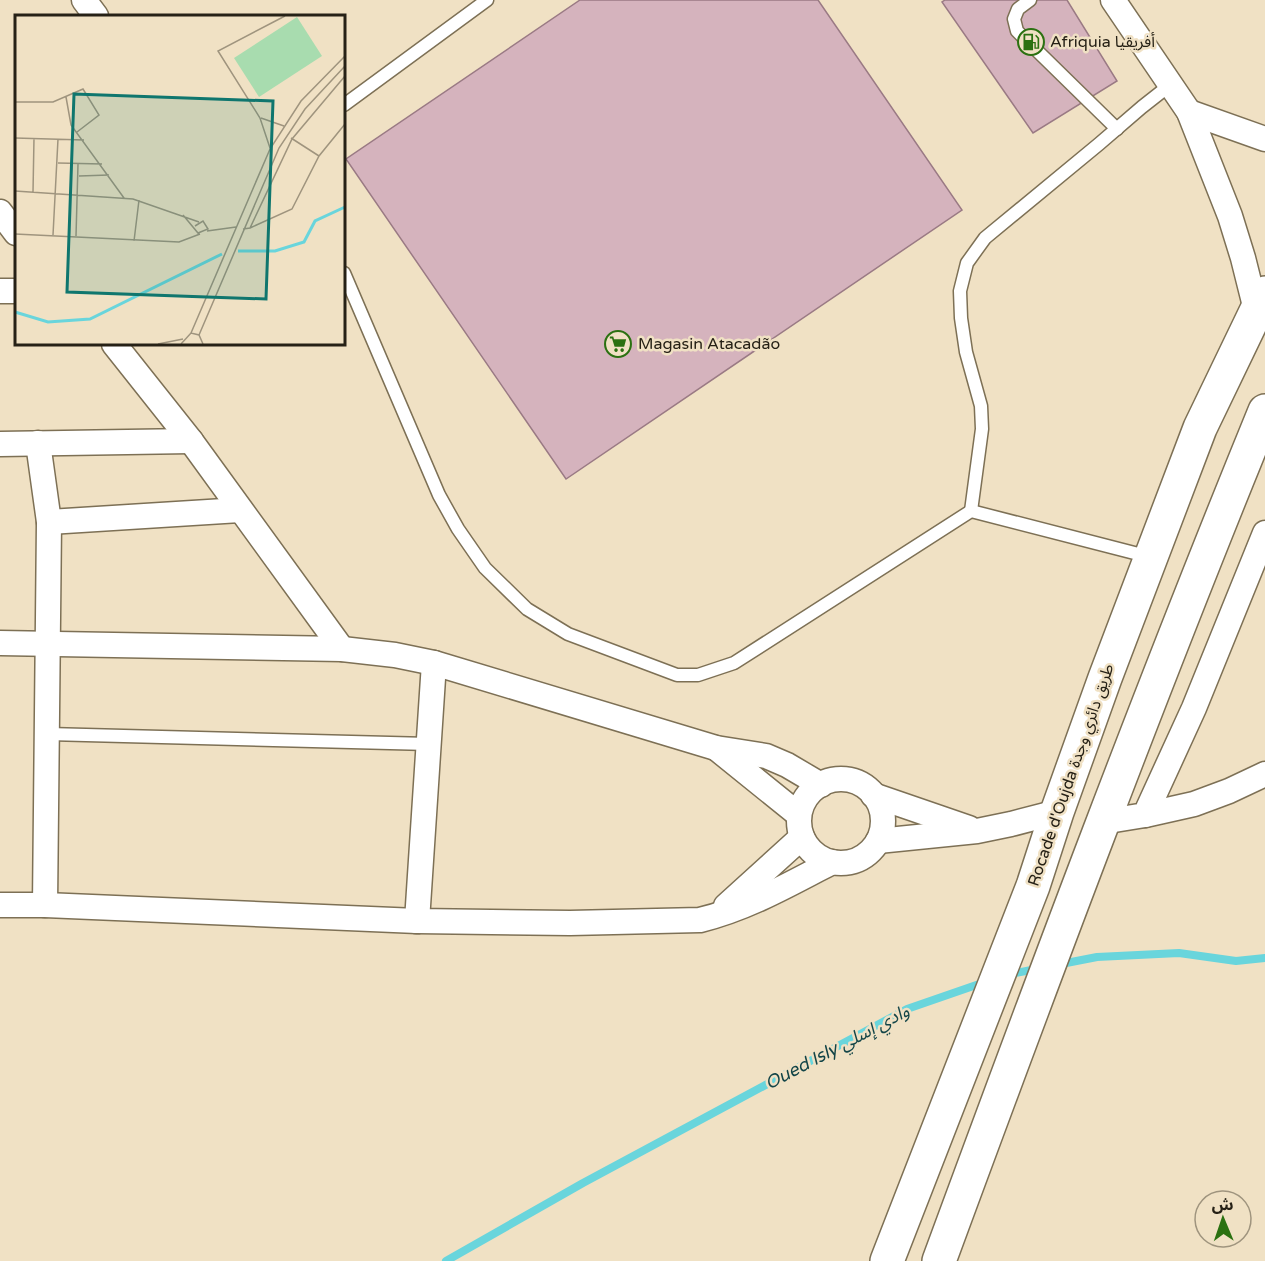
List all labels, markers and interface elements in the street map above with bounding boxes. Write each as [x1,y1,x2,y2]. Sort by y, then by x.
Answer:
inset map [15,15,345,345]
fuel station icon: Afriquia أفريقيا [1016,27,1046,57]
place label: Afriquia أفريقيا [1050,32,1155,52]
supermarket icon: Magasin Atacadão [603,329,633,359]
place label: Magasin Atacadão [638,334,780,354]
street label: Rocade d'Oujda طريق دائري وجدة [1023,661,1120,889]
water label: Oued Isly وادي إسلي [761,1000,914,1097]
north arrow [1193,1189,1253,1249]
text: ش [1211,1195,1234,1215]

